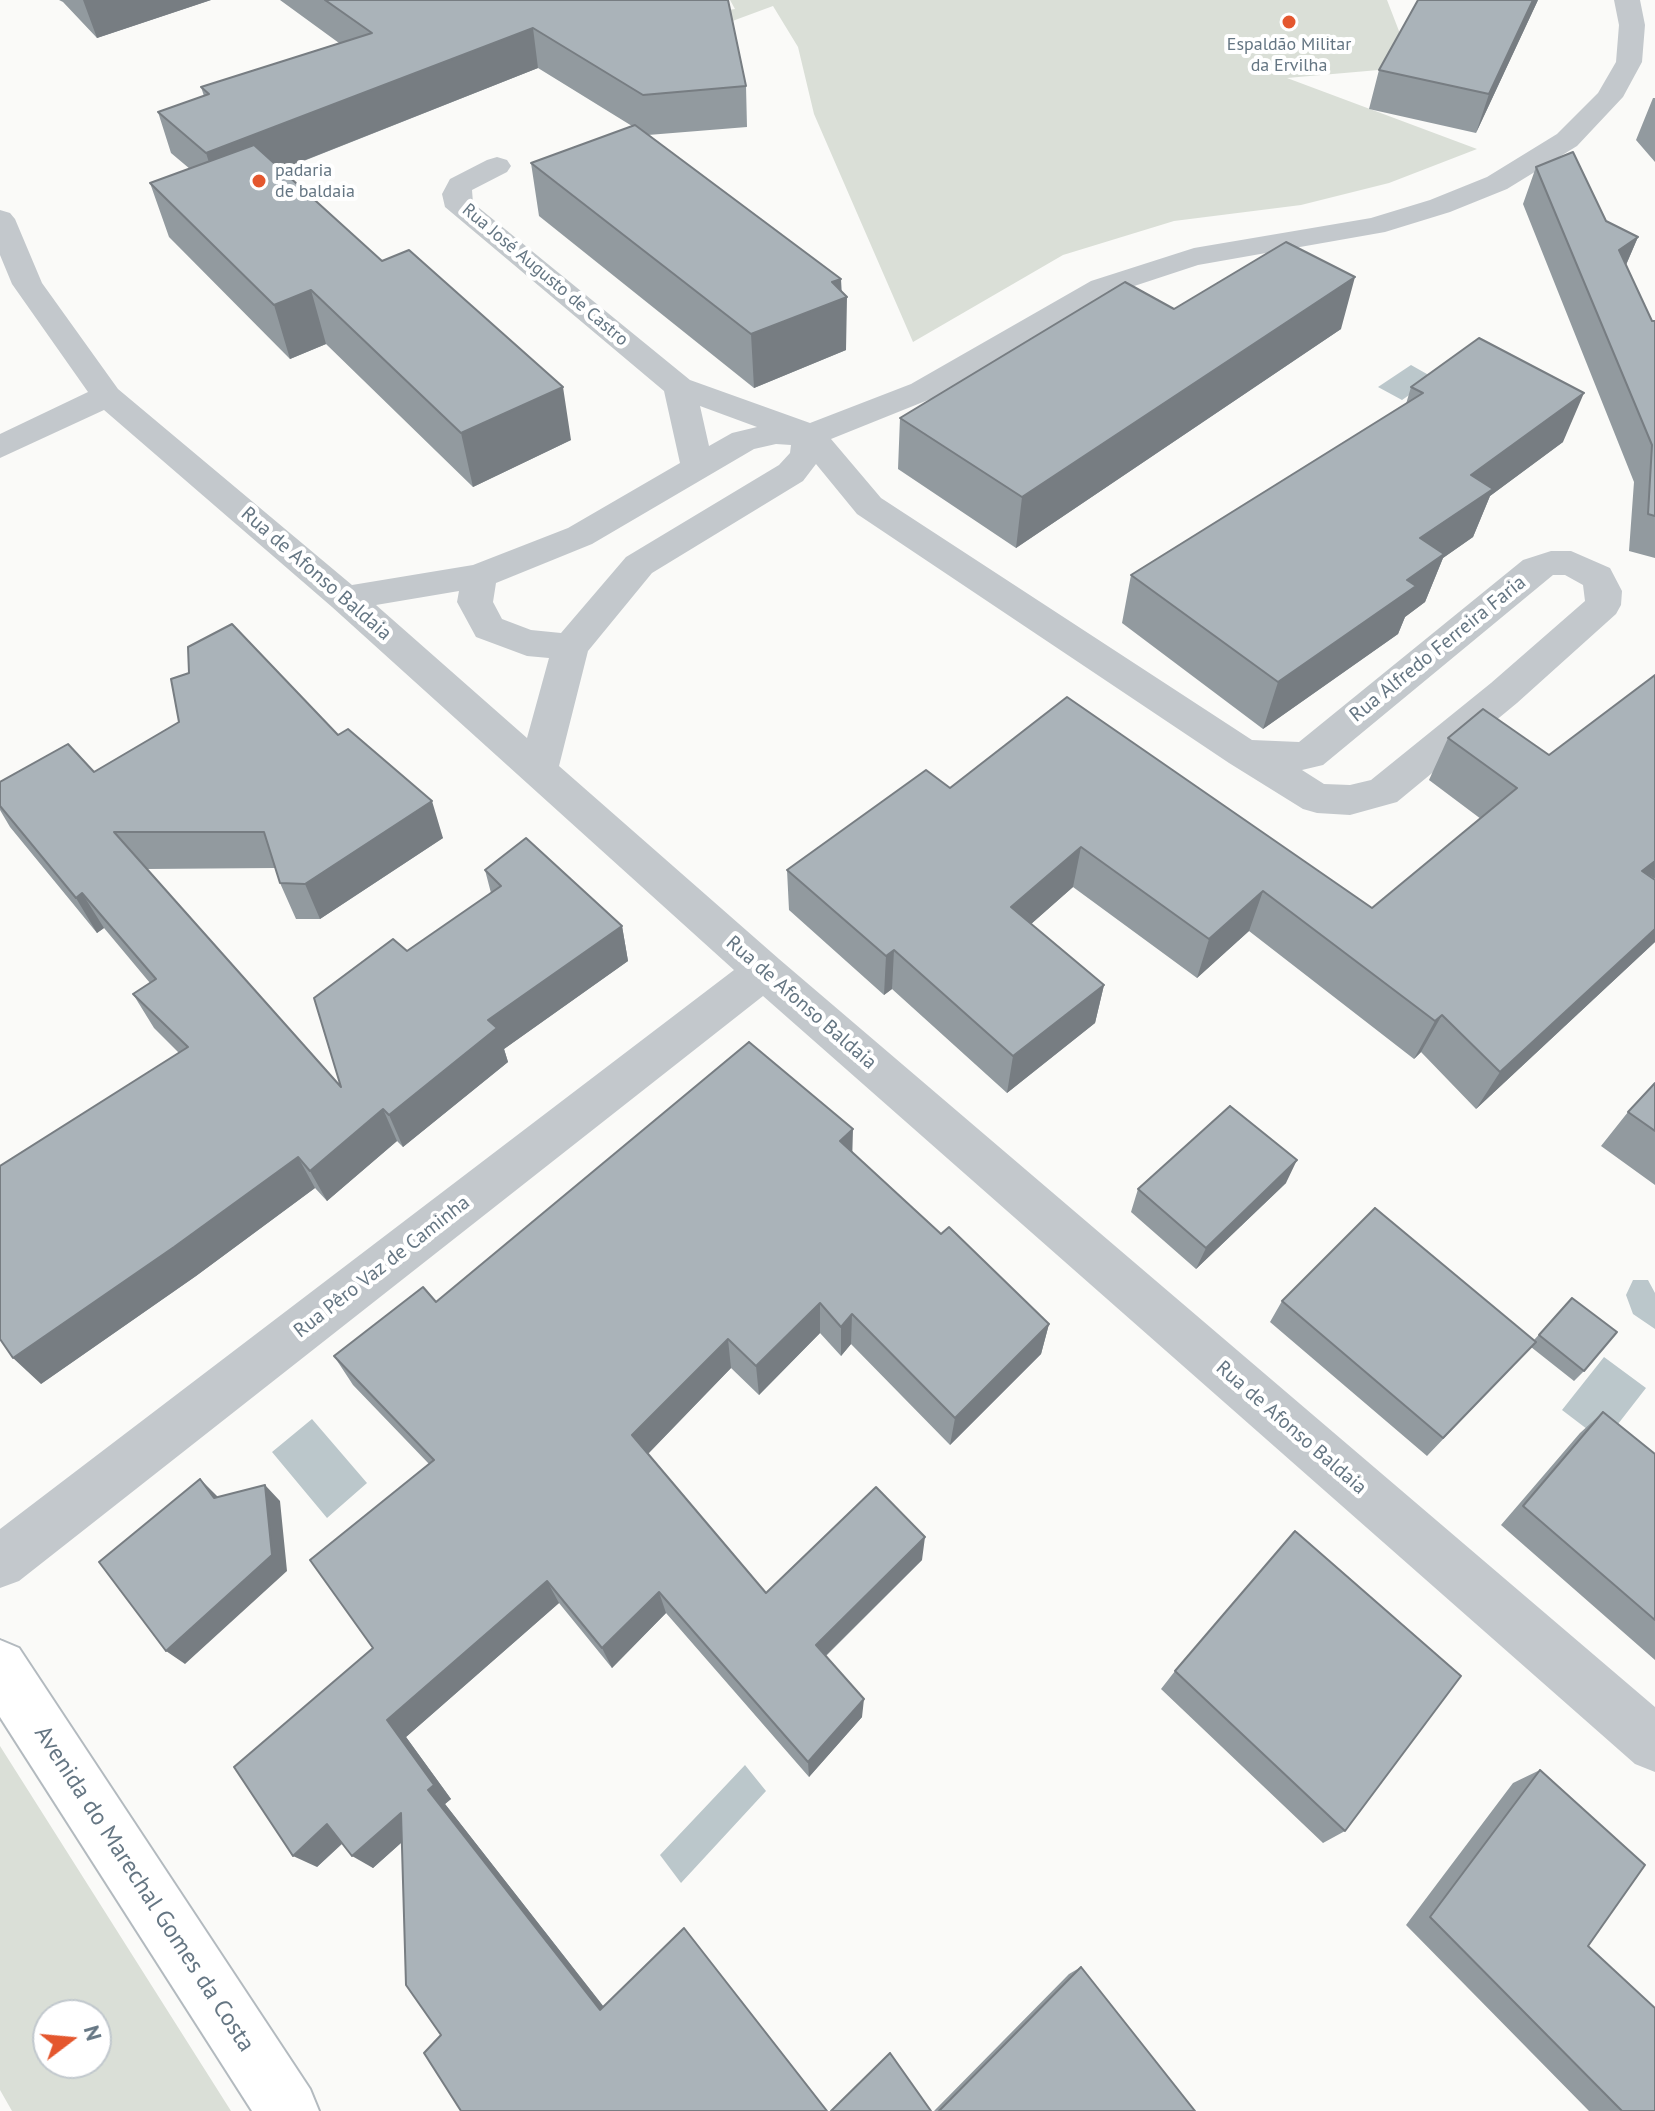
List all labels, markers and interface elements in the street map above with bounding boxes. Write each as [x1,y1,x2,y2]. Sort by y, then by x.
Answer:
marker: Espaldão Militar da Ervilha [1280,13,1298,31]
place label: Espaldão Militar da Ervilha [1227,34,1351,76]
place label: padaria de baldaia [275,160,355,202]
marker: padaria de baldaia [250,172,268,190]
street label: Rua José Augusto de Castro [458,199,632,351]
street label: Rua de Afonso Baldaia [236,502,396,646]
street label: Rua Alfredo Ferreira Faria [1345,571,1531,727]
street label: Rua de Afonso Baldaia [721,931,881,1075]
street label: Rua Pêro Vaz de Caminha [289,1191,475,1343]
street label: Rua de Afonso Baldaia [1211,1356,1371,1500]
street label: Avenida do Marechal Gomes da Costa [28,1721,260,2057]
north arrow [32,1999,112,2079]
text: N [78,2022,109,2044]

